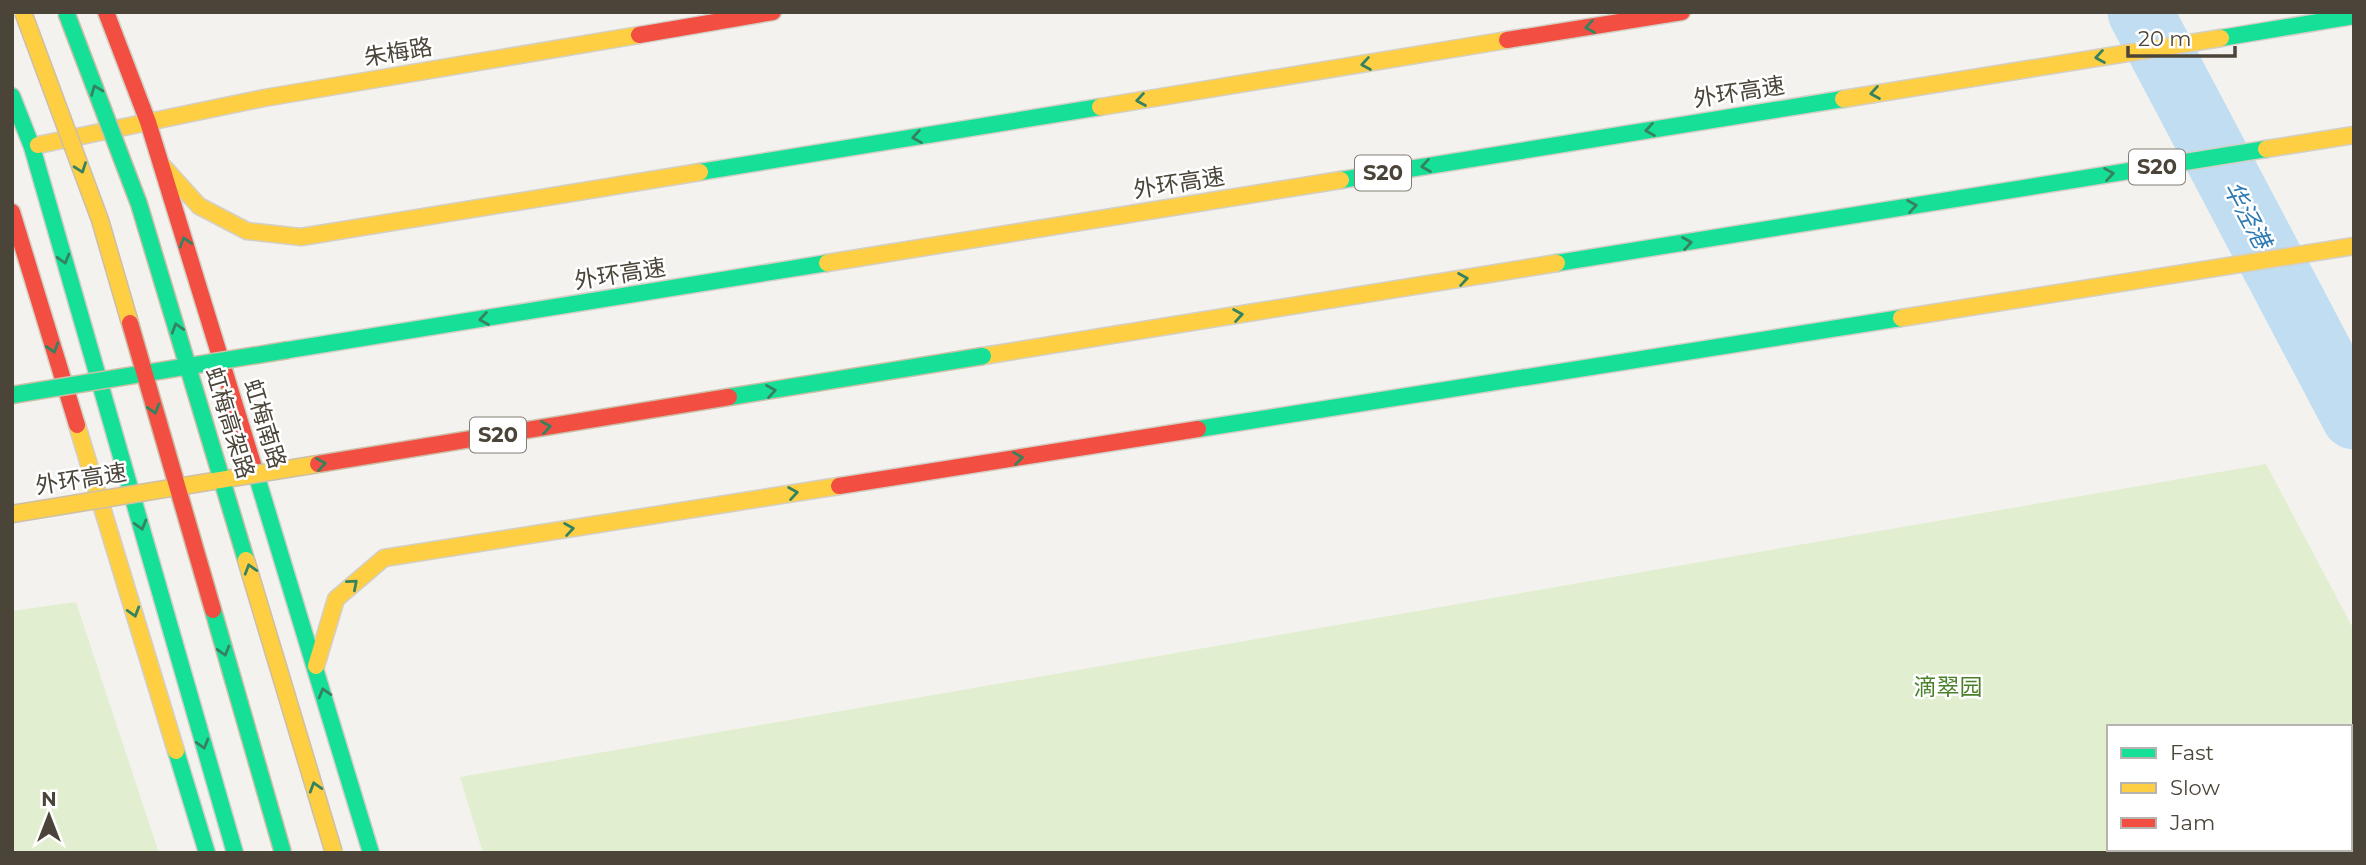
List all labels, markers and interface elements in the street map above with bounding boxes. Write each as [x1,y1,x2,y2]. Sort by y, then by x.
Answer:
scale bar [2128,14,2235,58]
one-way arrow [1584,19,1596,34]
text: 20 m [2138,26,2192,51]
street label: 朱梅路 [362,32,434,72]
one-way arrow [2094,49,2105,64]
one-way arrow [1360,56,1372,71]
street label: 外环高速 [1691,71,1787,113]
one-way arrow [90,84,104,96]
one-way arrow [1869,85,1881,100]
one-way arrow [1135,92,1147,107]
one-way arrow [1645,122,1656,137]
one-way arrow [911,129,923,144]
road number: S20 [2129,150,2185,184]
road number: S20 [1355,156,1411,190]
one-way arrow [1420,158,1432,173]
one-way arrow [72,162,86,174]
street label: 外环高速 [1131,162,1227,204]
one-way arrow [2104,167,2115,182]
water label: 华泾港 [2218,176,2279,256]
one-way arrow [1906,199,1918,214]
one-way arrow [178,236,193,248]
one-way arrow [1681,236,1693,251]
one-way arrow [56,253,71,265]
street label: 外环高速 [572,253,668,295]
one-way arrow [1457,272,1469,287]
one-way arrow [1232,308,1244,323]
one-way arrow [478,311,490,326]
one-way arrow [170,322,185,334]
one-way arrow [45,341,60,353]
street label: 虹梅高架路 [200,364,260,482]
street label: 虹梅南路 [238,376,292,472]
one-way arrow [765,384,777,399]
one-way arrow [146,403,160,415]
road number: S20 [470,418,526,452]
one-way arrow [540,420,552,435]
one-way arrow [1012,451,1024,466]
one-way arrow [316,456,327,471]
street label: 外环高速 [33,458,129,500]
one-way arrow [788,486,799,501]
one-way arrow [132,519,147,531]
one-way arrow [563,521,575,536]
one-way arrow [243,564,258,576]
one-way arrow [345,580,358,592]
one-way arrow [125,606,140,618]
one-way arrow [215,645,230,657]
park label: 滴翠园 [1914,673,1983,701]
one-way arrow [317,688,332,700]
legend [2107,725,2352,851]
one-way arrow [195,738,210,750]
text: Fast [2170,740,2214,765]
text: Slow [2170,775,2220,800]
north arrow [14,781,84,851]
one-way arrow [308,782,323,794]
text: N [41,788,57,811]
text: Jam [2169,810,2215,835]

